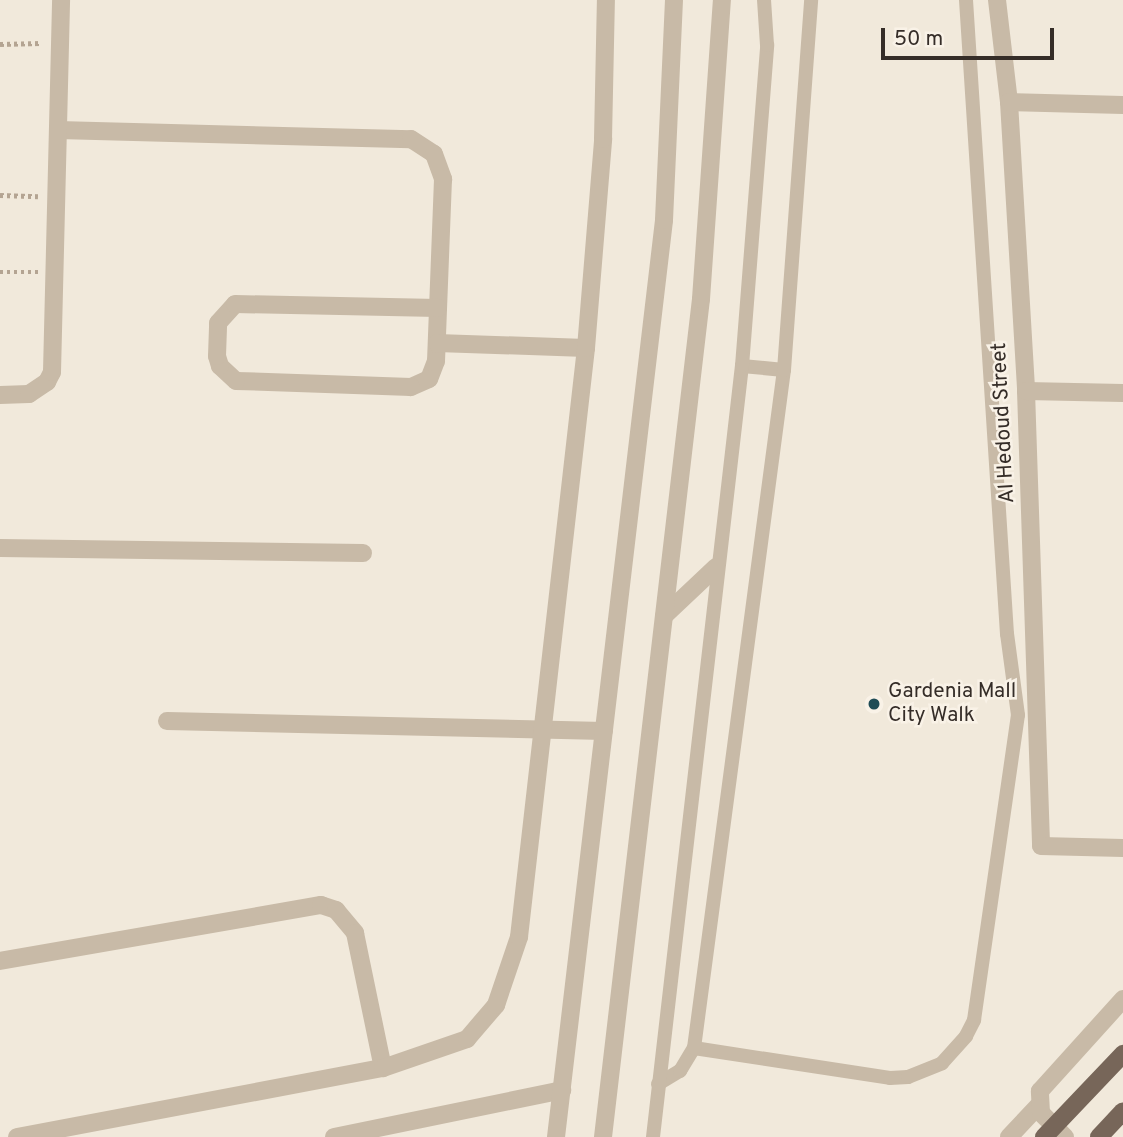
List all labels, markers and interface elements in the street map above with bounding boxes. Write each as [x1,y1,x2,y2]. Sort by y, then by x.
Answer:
scale bar [885,14,1058,58]
text: 50 m [894,26,943,53]
street label: Al Hedoud Street [987,342,1021,504]
place label: Gardenia Mall City Walk [888,679,1016,729]
marker: Gardenia Mall City Walk [866,696,882,712]

